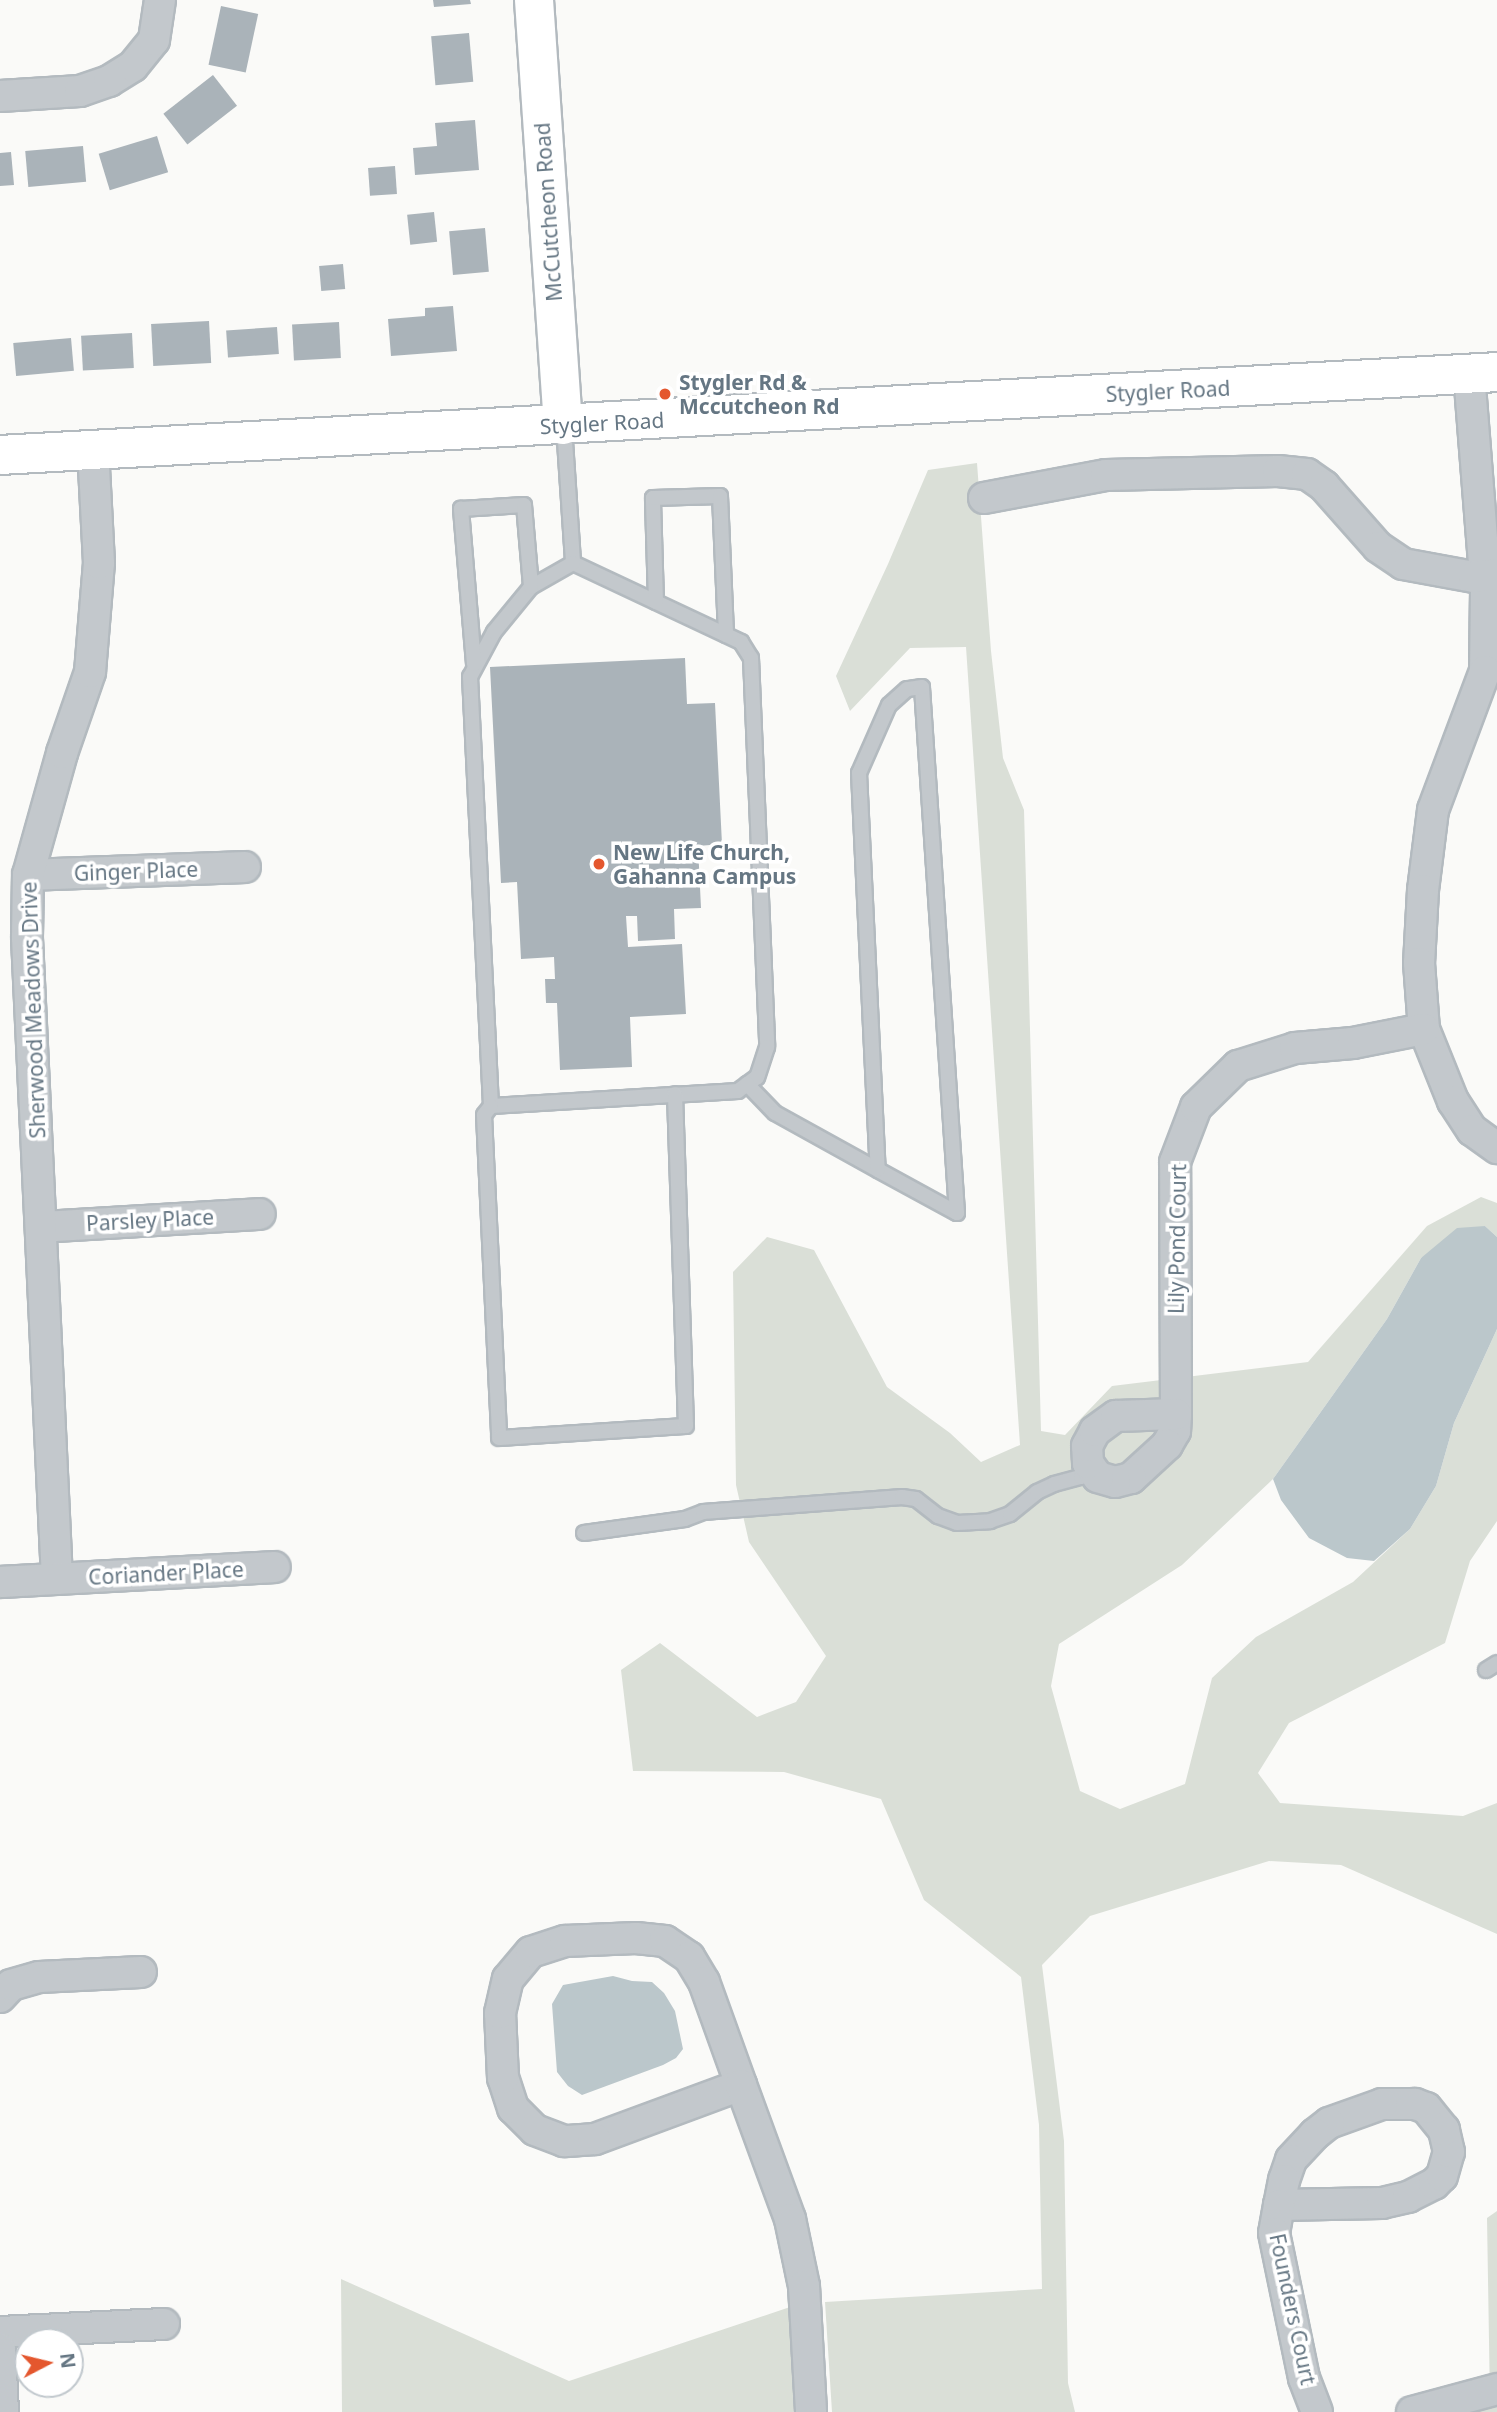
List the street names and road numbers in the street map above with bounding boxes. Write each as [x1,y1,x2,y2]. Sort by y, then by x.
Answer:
street label: McCutcheon Road [529,122,567,302]
street label: Stygler Road [1105,375,1231,407]
street label: Stygler Road [539,407,665,439]
street label: Ginger Place [73,856,199,886]
street label: Sherwood Meadows Drive [16,881,50,1139]
street label: Lily Pond Court [1163,1164,1191,1314]
street label: Parsley Place [85,1204,215,1236]
street label: Coriander Place [88,1556,244,1590]
street label: Founders Court [1265,2231,1321,2387]

